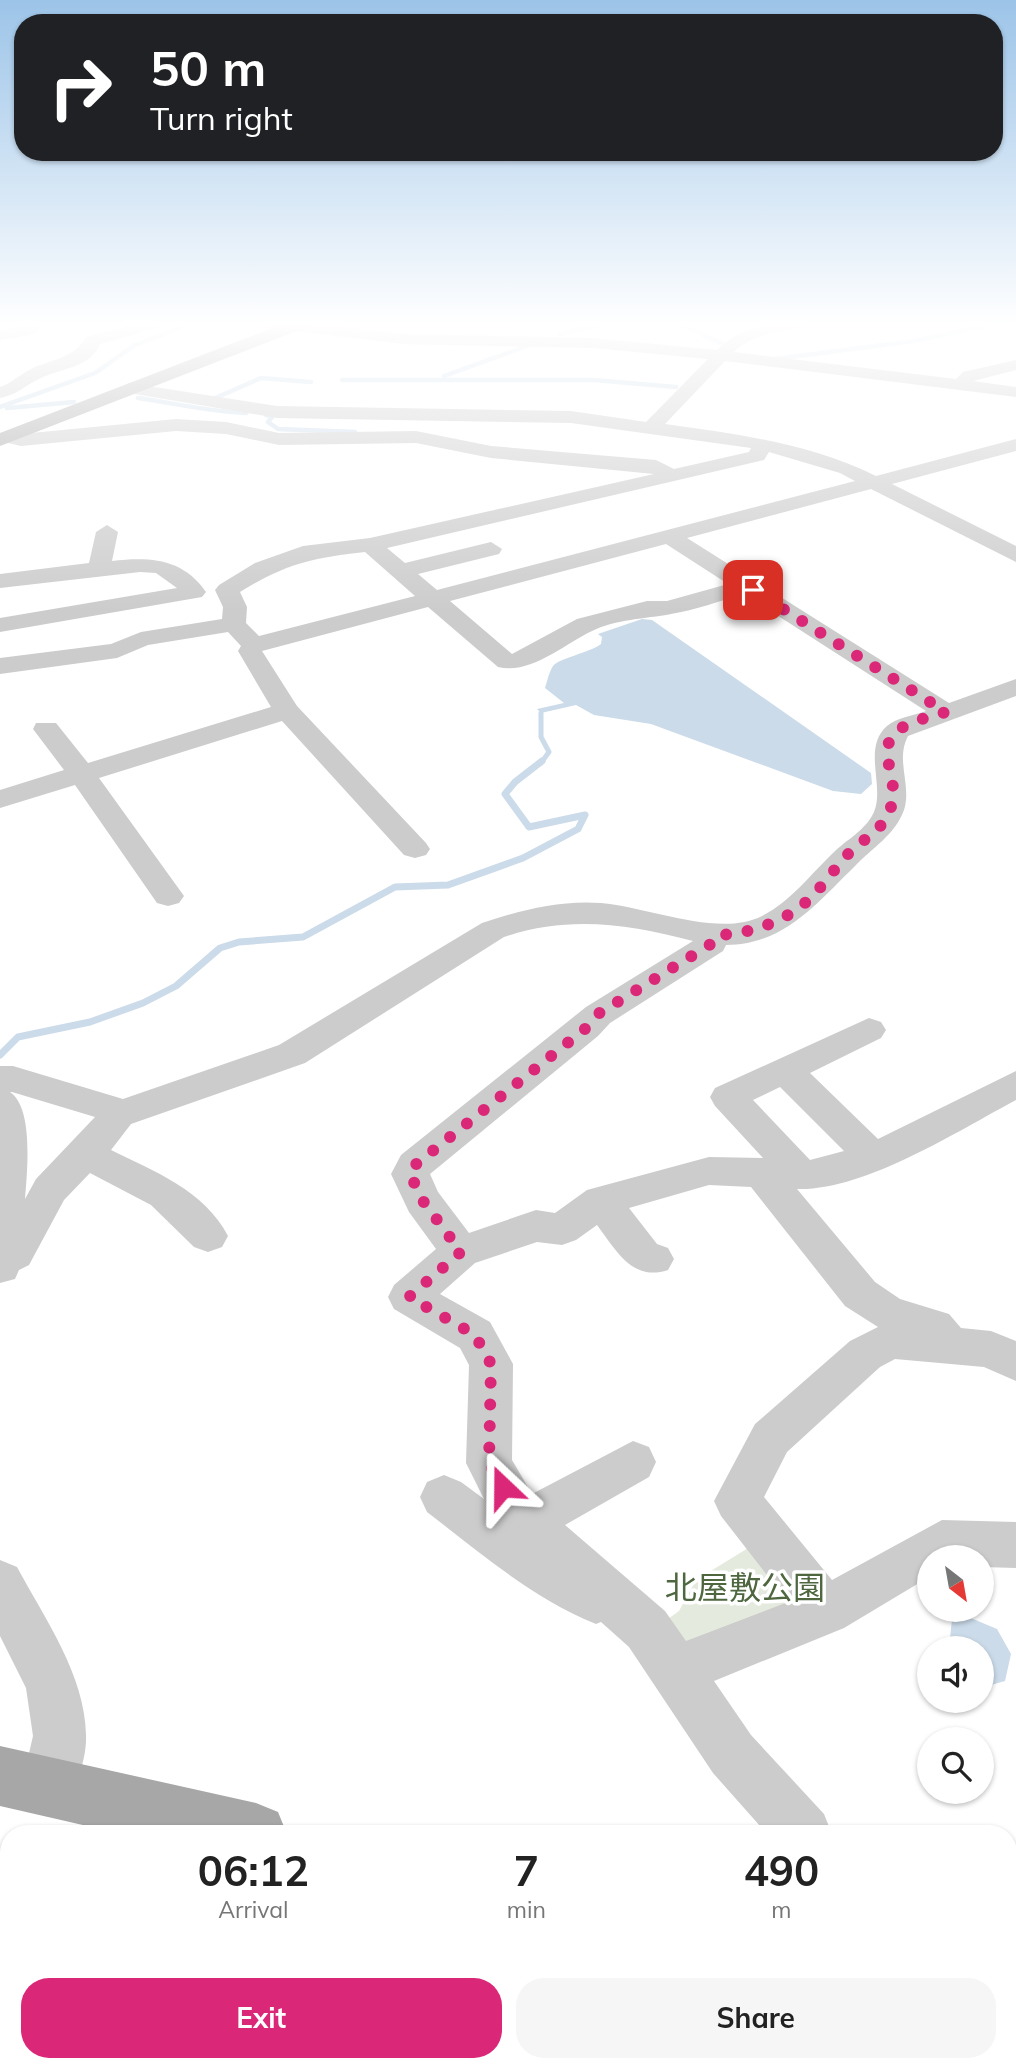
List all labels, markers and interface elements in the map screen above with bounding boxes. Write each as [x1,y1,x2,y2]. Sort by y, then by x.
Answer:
text: 50 m [150,37,266,98]
icon: right [35,42,126,133]
text: Turn right [150,98,293,138]
pin [723,560,783,620]
icon: arrive [734,571,772,609]
position arrow [466,1450,540,1524]
north arrow [917,1545,994,1622]
map controls [917,1545,994,1804]
park label: 北屋敷公園 [665,1567,825,1607]
button: sound [917,1636,994,1713]
button: search [917,1727,994,1804]
text: 06:12 [198,1844,309,1897]
text: 7 [514,1844,539,1897]
text: 490 [744,1844,819,1897]
text: Arrival [218,1895,289,1924]
text: min [507,1895,546,1924]
text: m [771,1895,792,1924]
button: Exit [21,1978,502,2058]
button: Share [516,1978,996,2058]

